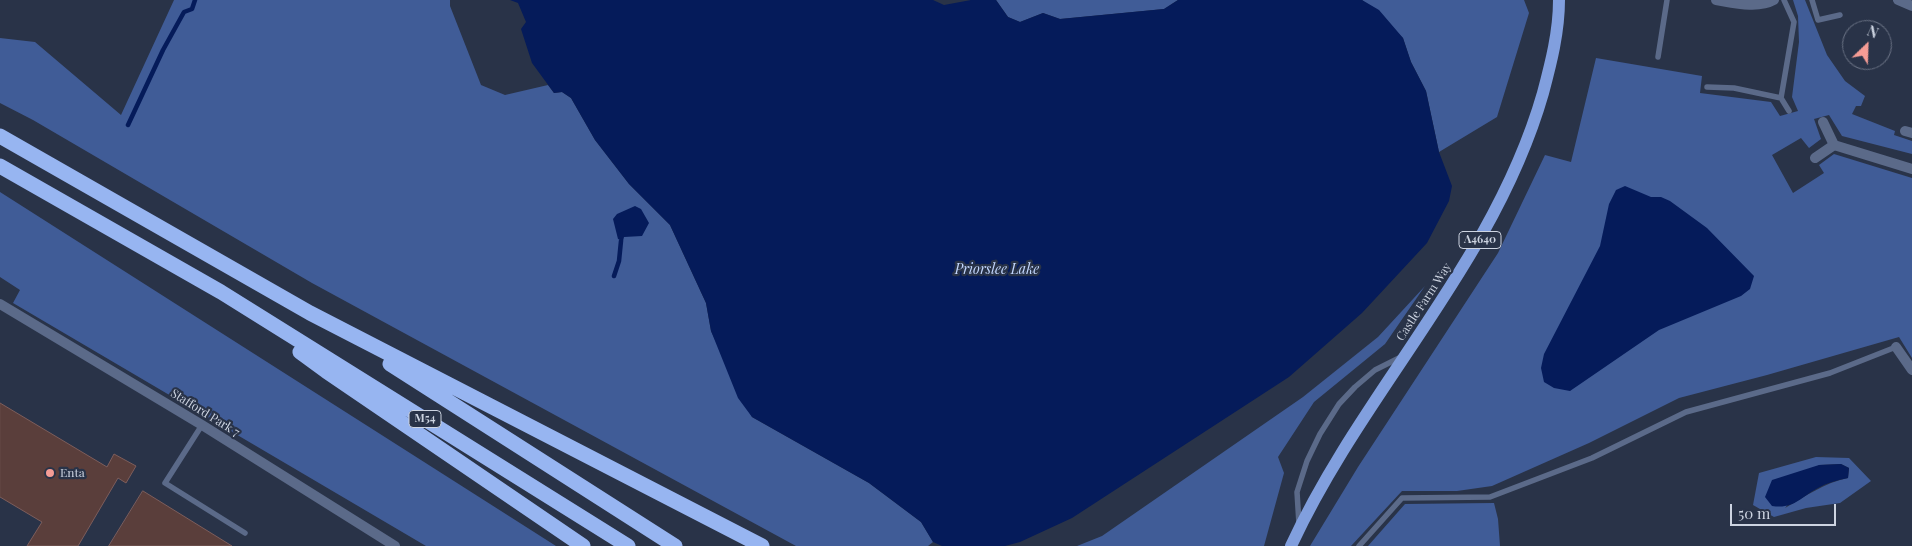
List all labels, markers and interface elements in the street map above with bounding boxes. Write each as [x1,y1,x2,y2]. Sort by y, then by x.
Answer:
north arrow [1842,20,1892,70]
text: N [1864,21,1881,42]
road number: A4640 [1459,232,1501,248]
street label: Castle Farm Way [1393,260,1455,344]
water label: Priorslee Lake [955,262,1039,278]
street label: Stafford Park 7 [168,386,242,440]
road number: M54 [409,410,441,428]
place label: Enta [60,466,85,480]
marker: Enta [44,467,56,479]
scale bar [1732,494,1838,526]
text: 50 m [1738,503,1770,523]

